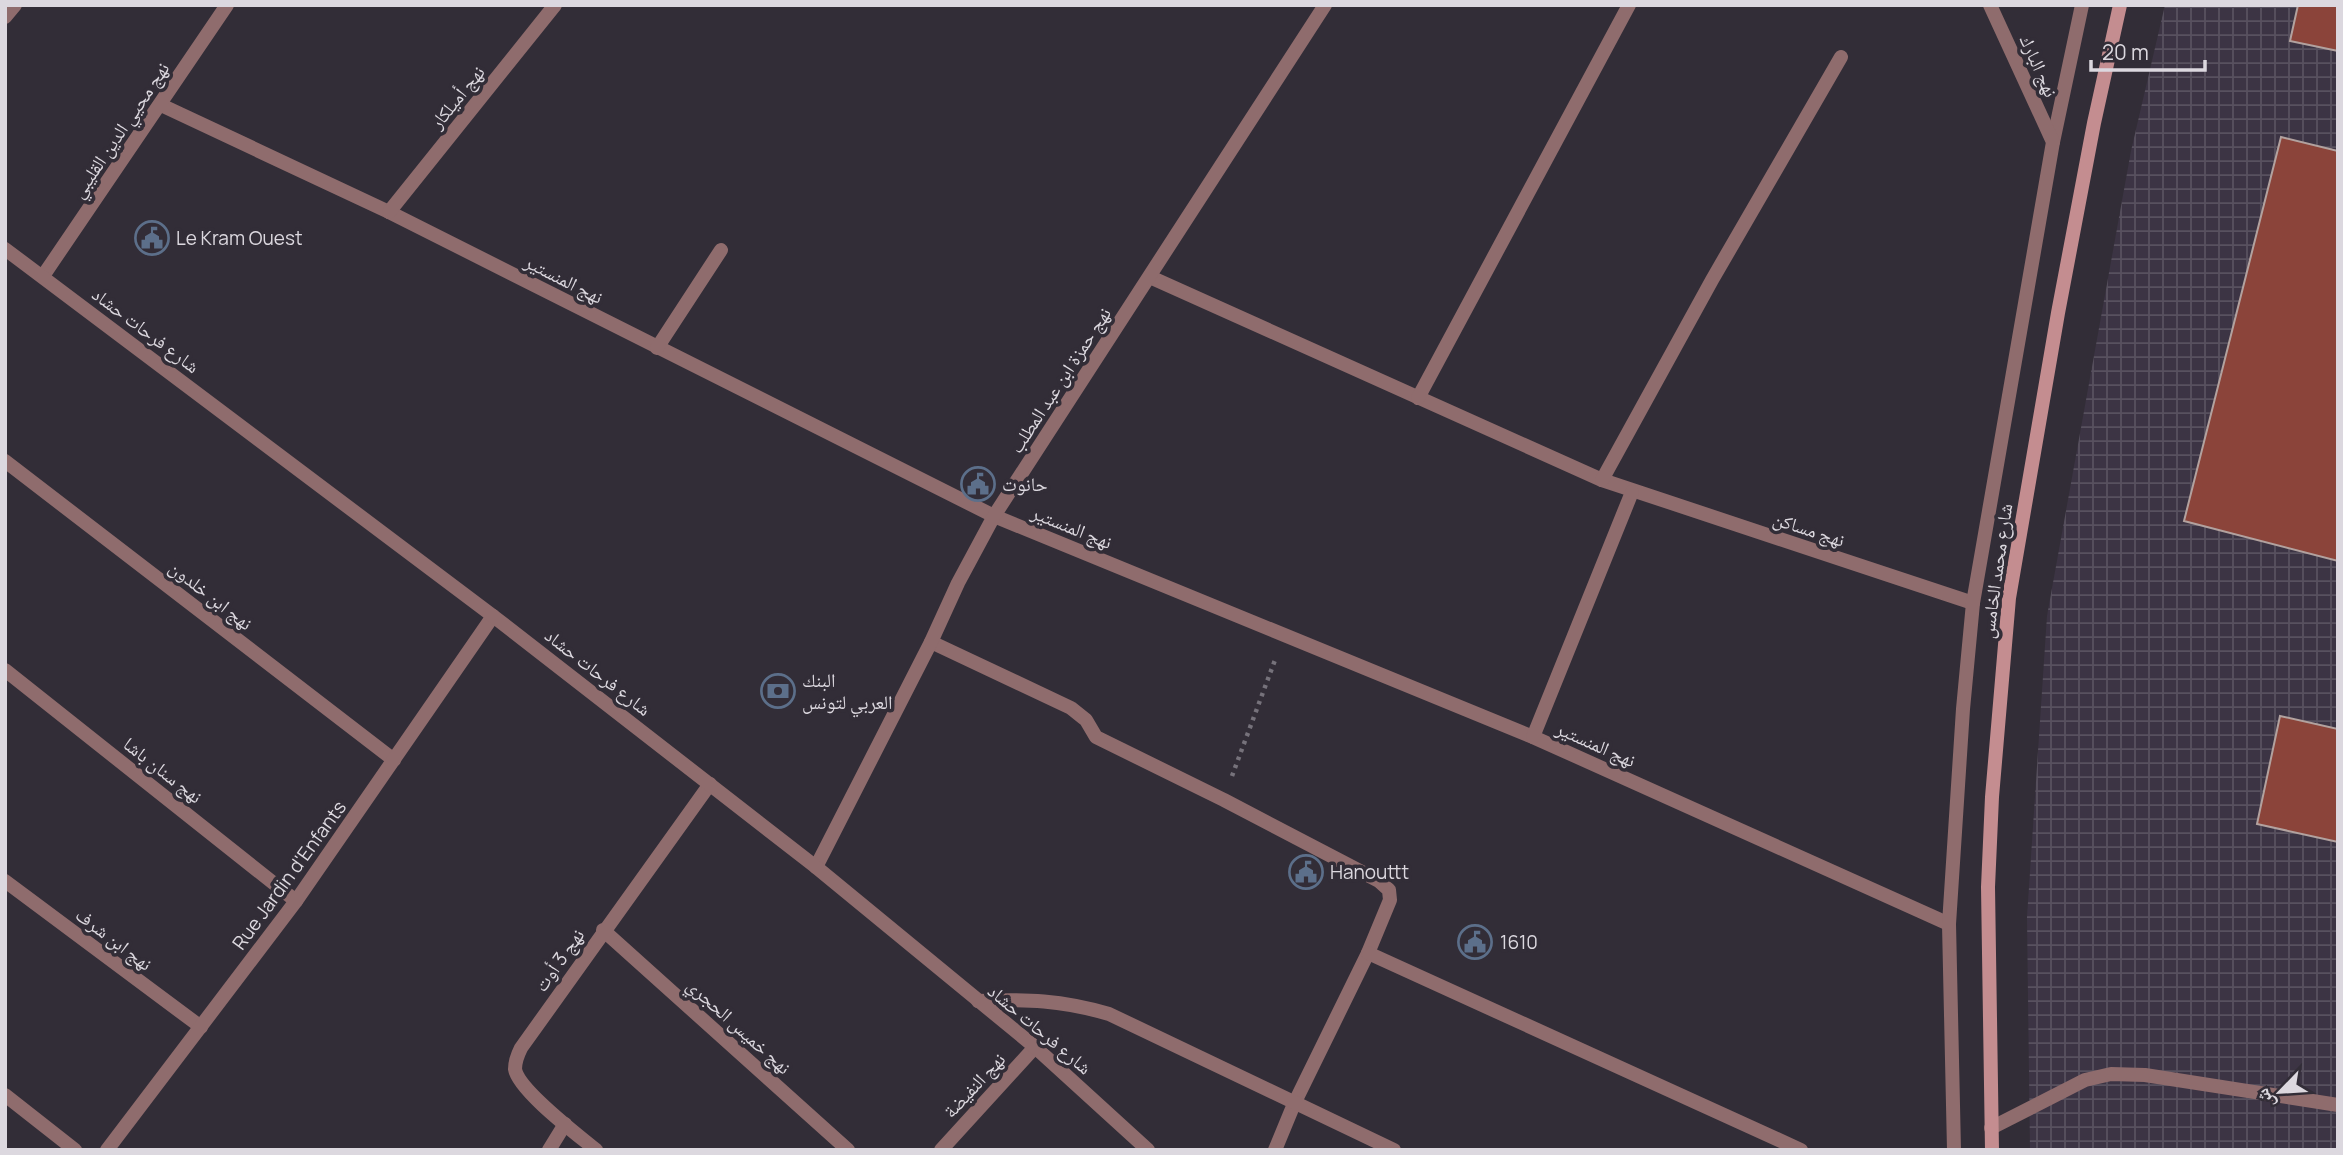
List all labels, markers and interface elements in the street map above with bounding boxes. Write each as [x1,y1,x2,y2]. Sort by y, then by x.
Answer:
scale bar [2091,28,2205,72]
street label: نهج البارك [2014,31,2064,101]
text: 20 m [2102,38,2149,66]
street label: نهج محيي الدين القليبي [65,57,178,205]
street label: نهج أميلكار [423,60,491,135]
public building icon: Le Kram Ouest [133,219,171,257]
place label: Le Kram Ouest [176,225,303,251]
street label: نهج المنستير [519,248,608,310]
street label: شارع فرحات حشاد [87,281,205,379]
street label: نهج حمزة ابن عبد المطلب [1003,302,1117,458]
public building icon: حانوت [959,465,997,503]
place label: حانوت [1002,471,1048,497]
street label: نهج المنستير [1027,499,1116,555]
street label: شارع محمد الخامس [1974,502,2018,640]
street label: نهج مساكن [1770,505,1848,553]
street label: نهج ابن خلدون [164,554,258,636]
street label: شارع فرحات حشاد [539,622,657,722]
place label: البنك العربي لتونس [802,667,892,718]
bank icon: البنك العربي لتونس [759,672,797,710]
street label: نهج المنستير [1551,714,1640,773]
street label: نهج سنان باشا [118,731,208,809]
street label: Rue Jardin d'Enfants [226,795,352,955]
public building icon: Hanouttt [1287,853,1325,891]
place label: Hanouttt [1330,859,1409,885]
street label: نهج ابن شرف [70,902,158,976]
street label: نهج 3 أوت [528,923,590,997]
public building icon: 1610 [1456,923,1494,961]
place label: 1610 [1500,929,1538,955]
street label: نهج خميس الحجري [679,972,797,1082]
street label: شارع فرحات حشاد [983,978,1097,1080]
street label: نهج النفيضة [937,1047,1011,1123]
north arrow [2245,1057,2315,1127]
text: ش [2249,1085,2281,1114]

